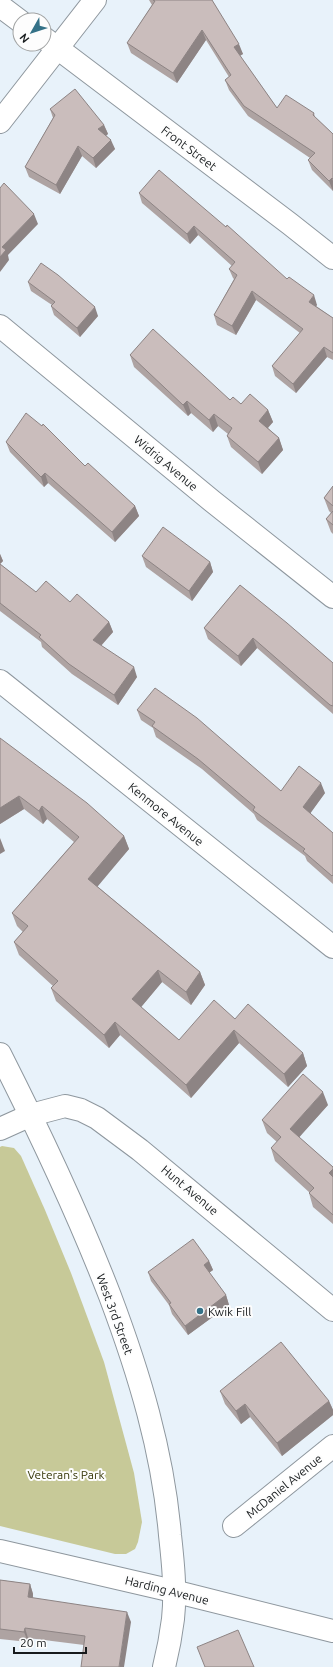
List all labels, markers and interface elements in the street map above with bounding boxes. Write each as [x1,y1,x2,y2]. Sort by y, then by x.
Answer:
north arrow [12,12,52,52]
text: N [17,31,31,45]
street label: Front Street [159,123,219,173]
street label: Widrig Avenue [132,433,200,493]
street label: Kenmore Avenue [126,780,206,848]
street label: Hunt Avenue [159,1163,221,1217]
street label: West 3rd Street [94,1272,136,1356]
place label: Kwik Fill [208,1305,251,1318]
marker: Kwik Fill [195,1306,205,1316]
street label: McDaniel Avenue [244,1452,324,1520]
park label: Veteran's Park [27,1468,105,1481]
street label: Harding Avenue [124,1573,210,1607]
scale bar [14,1629,86,1655]
text: 20 m [20,1636,47,1649]

